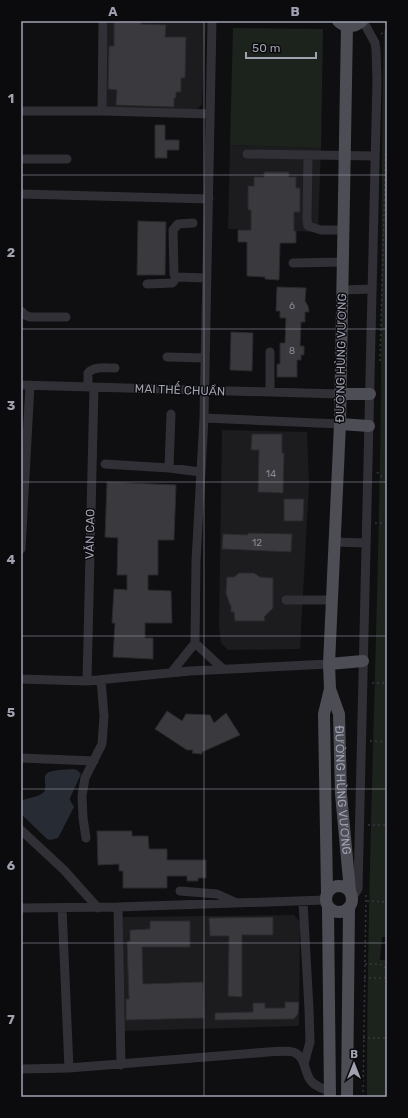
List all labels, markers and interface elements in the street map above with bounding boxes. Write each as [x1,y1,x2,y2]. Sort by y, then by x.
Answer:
text: A [108,4,118,19]
text: B [290,4,300,19]
scale bar [246,34,316,60]
text: 50 m [252,41,280,55]
text: 1 [8,91,14,106]
text: 2 [7,245,15,260]
street label: ĐƯỜNG HÙNG VƯƠNG [332,293,349,423]
house number: 6 [289,300,295,312]
house number: 8 [289,345,295,357]
street label: MAI THẾ CHUẨN [135,379,226,399]
text: 3 [7,398,16,413]
house number: 14 [266,468,276,480]
street label: VĂN CAO [83,509,97,559]
house number: 12 [252,537,262,549]
text: 4 [7,552,16,567]
text: 5 [7,705,15,720]
street label: ĐƯỜNG HÙNG VƯƠNG [332,725,354,855]
text: 6 [7,858,16,873]
text: 7 [7,1012,15,1027]
north arrow [334,1044,374,1084]
text: B [350,1048,358,1061]

